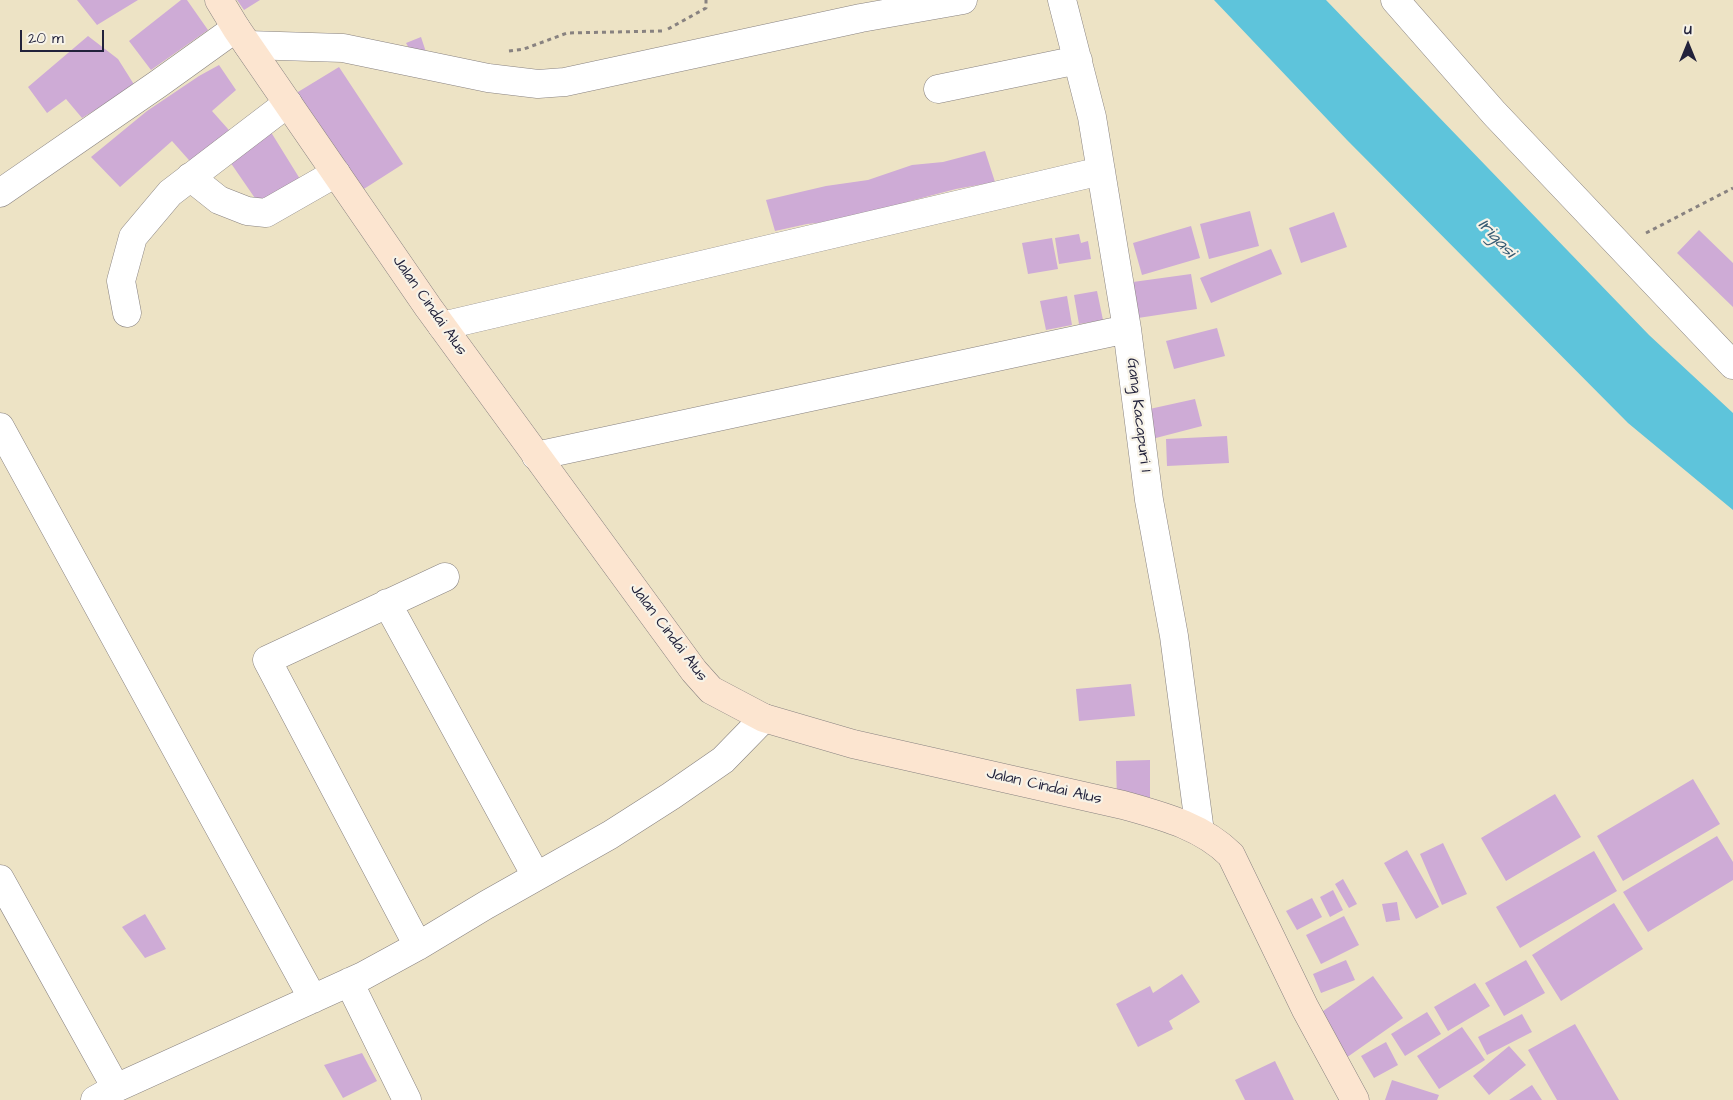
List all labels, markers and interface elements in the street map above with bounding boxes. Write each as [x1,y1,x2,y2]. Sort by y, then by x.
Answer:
scale bar [22,20,106,52]
north arrow [1663,20,1713,70]
text: U [1684,20,1692,40]
text: 20 m [28,28,64,49]
water label: Irigasi [1473,215,1519,263]
street label: Jalan Cindai Alus [387,252,471,360]
street label: Gang Kacapuri 1 [1121,357,1155,473]
street label: Jalan Cindai Alus [625,580,711,686]
street label: Jalan Cindai Alus [985,764,1103,810]

